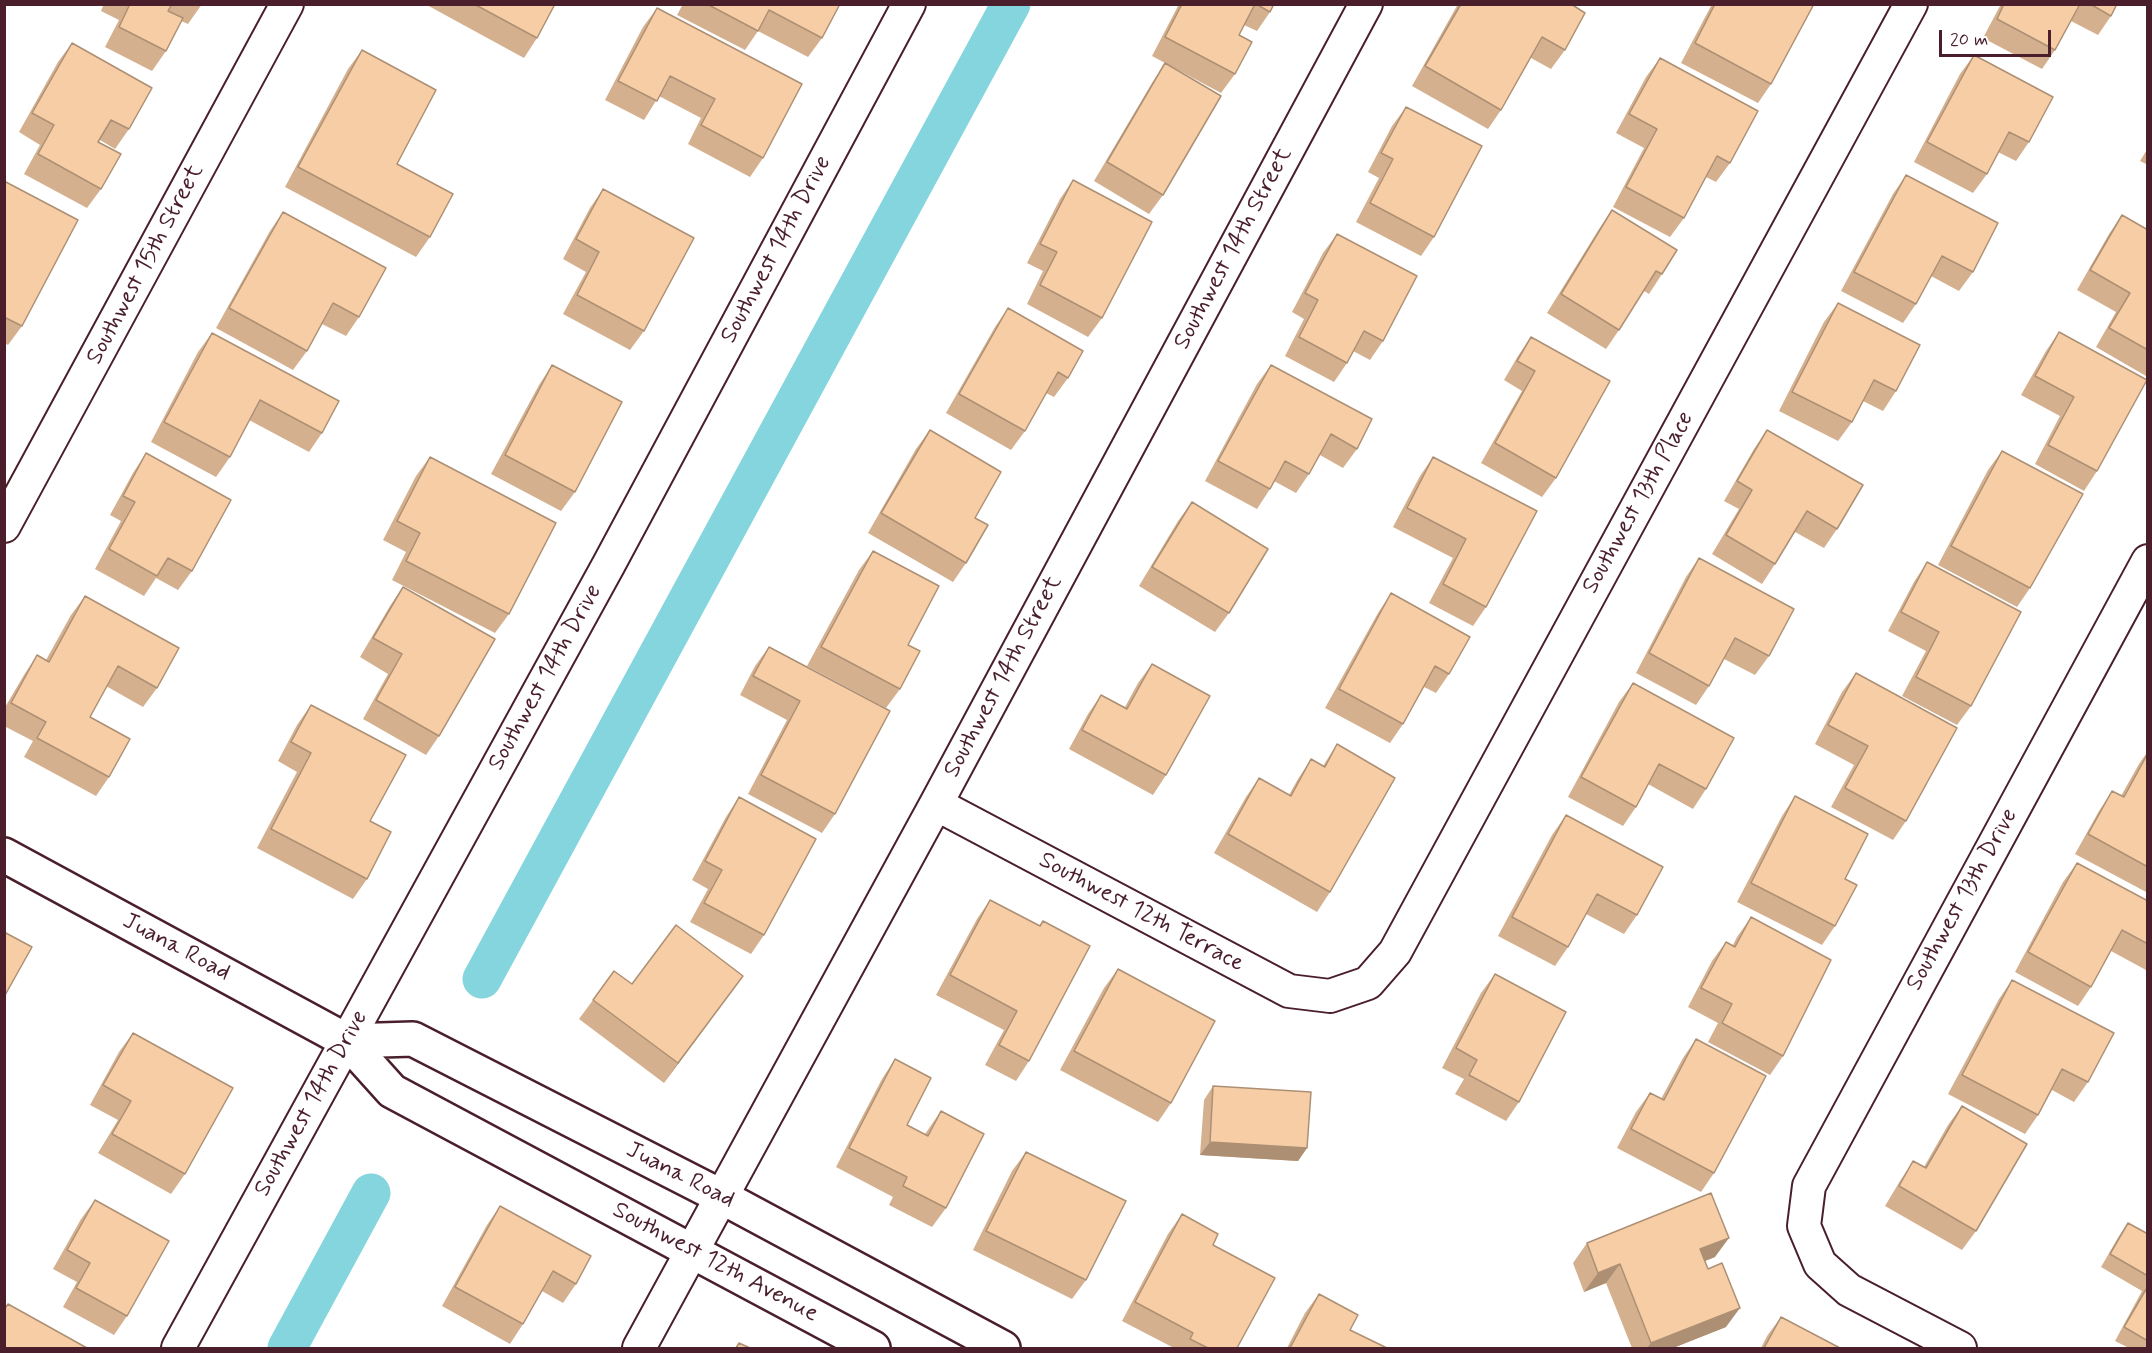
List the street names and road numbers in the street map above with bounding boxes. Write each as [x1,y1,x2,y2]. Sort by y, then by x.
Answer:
street label: Southwest 14th Street [1169,143,1299,355]
street label: Southwest 14th Drive [715,151,839,349]
street label: Southwest 15th Street [81,160,211,370]
street label: Southwest 13th Place [1577,407,1701,599]
street label: Southwest 14th Street [939,571,1069,783]
street label: Southwest 14th Drive [483,580,609,776]
street label: Southwest 13th Drive [1901,804,2025,996]
street label: Southwest 12th Terrace [1033,847,1249,979]
street label: Juana Road [117,908,235,988]
street label: Southwest 14th Drive [249,1006,375,1202]
street label: Juana Road [621,1136,739,1216]
street label: Southwest 12th Avenue [607,1197,823,1329]

